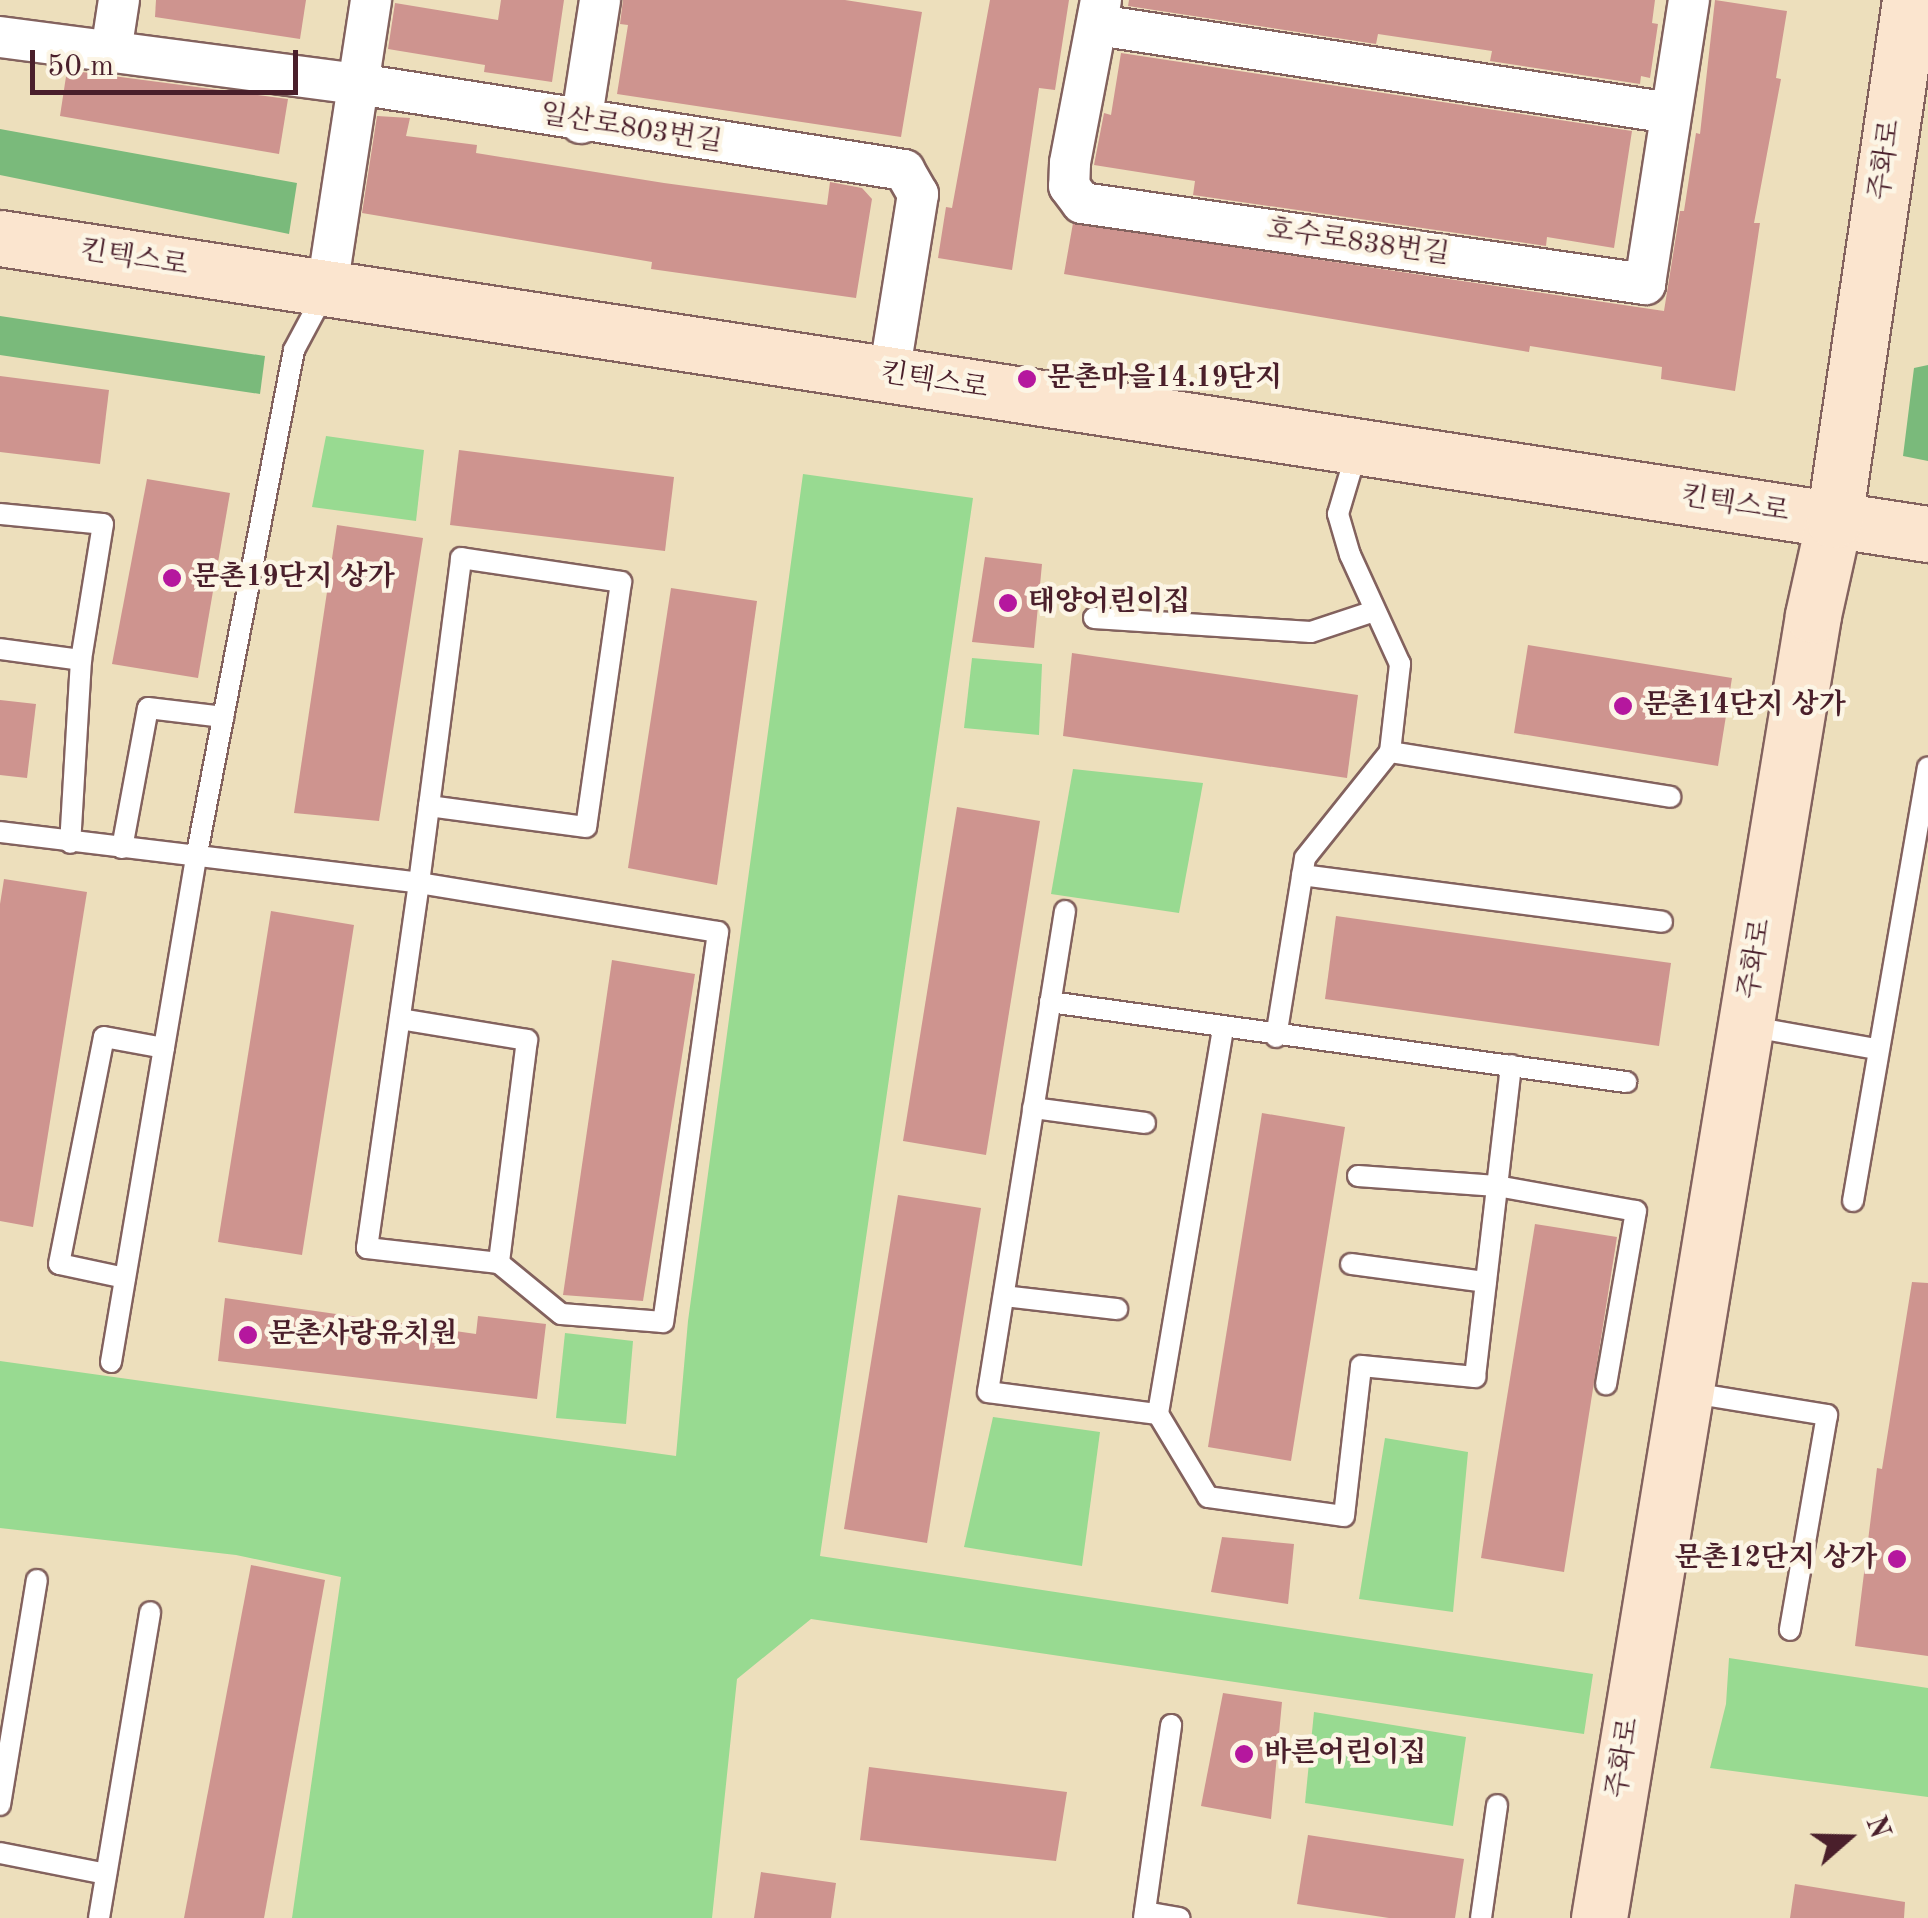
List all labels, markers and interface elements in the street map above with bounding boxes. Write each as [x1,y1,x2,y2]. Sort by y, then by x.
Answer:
scale bar [35,30,302,92]
text: 50 m [47,52,114,82]
street label: 일산로803번길 [538,98,724,160]
street label: 주화로 [1864,117,1908,203]
street label: 호수로838번길 [1265,214,1451,272]
street label: 킨텍스로 [78,234,190,284]
street label: 킨텍스로 [878,357,990,407]
place label: 문촌마을14.19단지 [1047,362,1282,396]
marker: 문촌마을14.19단지 [1016,368,1038,390]
street label: 킨텍스로 [1679,480,1791,530]
place label: 문촌19단지 상가 [192,561,395,595]
marker: 문촌19단지 상가 [161,567,183,589]
place label: 태양어린이집 [1028,586,1190,620]
marker: 태양어린이집 [997,592,1019,614]
place label: 문촌14단지 상가 [1643,689,1846,723]
marker: 문촌14단지 상가 [1612,695,1634,717]
street label: 주화로 [1733,916,1779,1002]
place label: 문촌사랑유치원 [268,1318,457,1352]
marker: 문촌사랑유치원 [237,1324,259,1346]
place label: 문촌12단지 상가 [1674,1542,1877,1576]
marker: 문촌12단지 상가 [1886,1548,1908,1570]
street label: 주화로 [1601,1715,1647,1801]
place label: 바른어린이집 [1264,1737,1426,1771]
marker: 바른어린이집 [1233,1743,1255,1765]
north arrow [1798,1788,1898,1888]
text: N [1859,1813,1893,1843]

